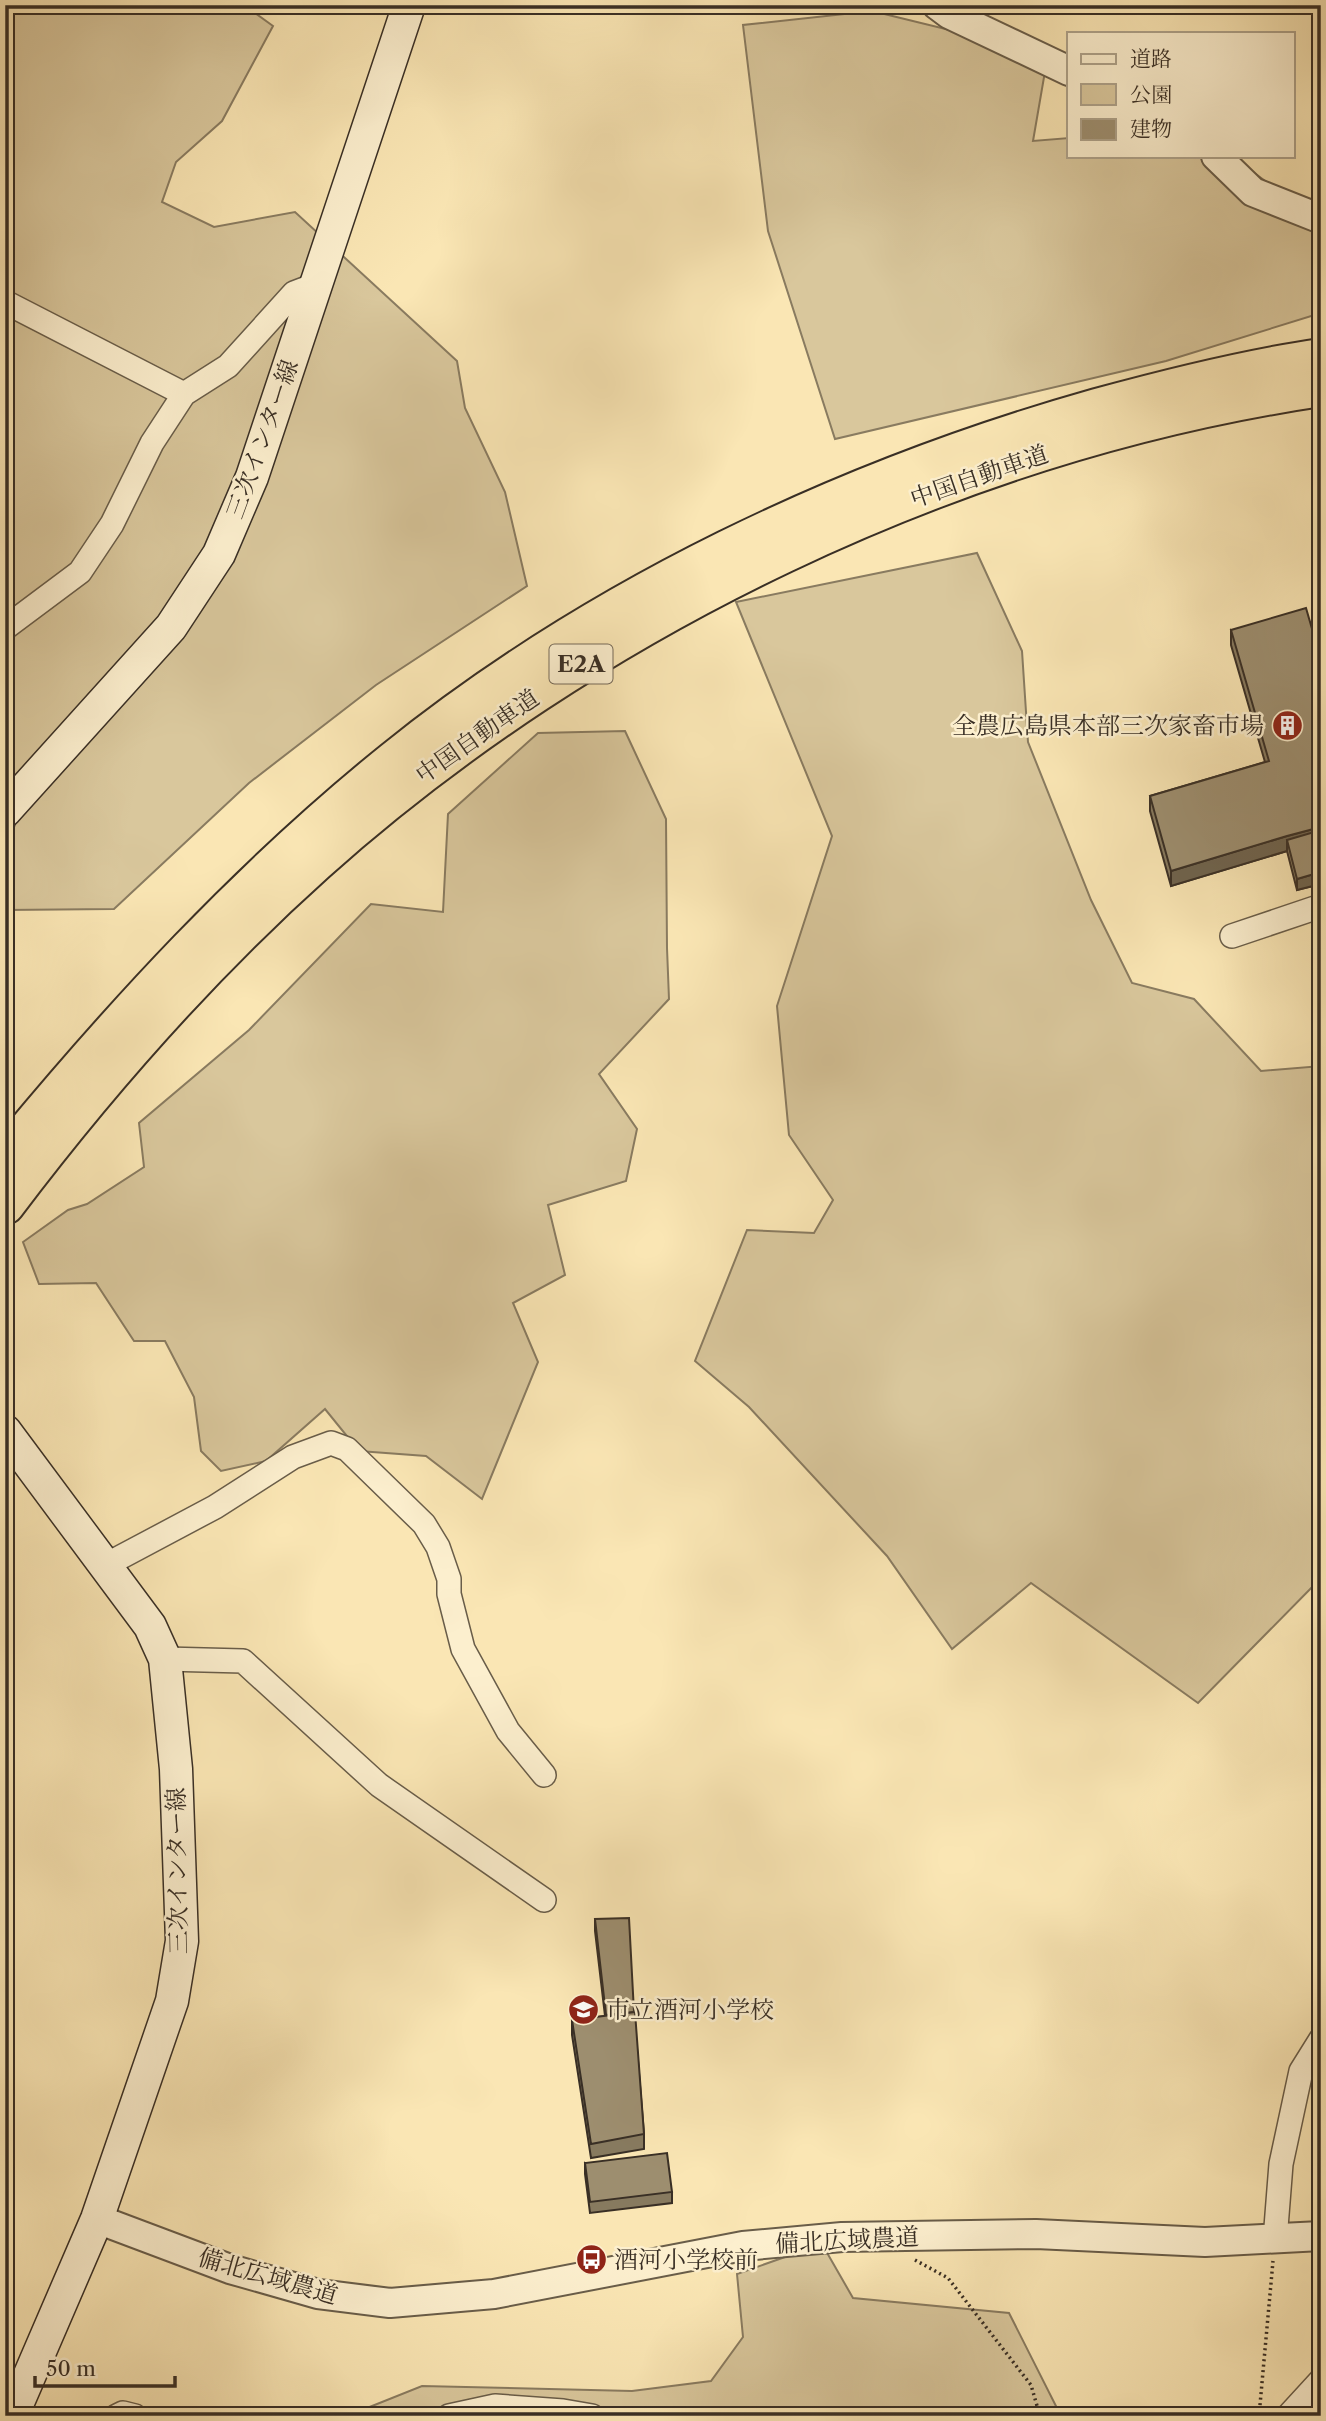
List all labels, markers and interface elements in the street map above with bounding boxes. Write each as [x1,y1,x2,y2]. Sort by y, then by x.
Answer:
legend [1067,32,1294,158]
text: 道路 [1130,46,1172,71]
text: 公園 [1130,82,1172,107]
text: 建物 [1130,116,1172,141]
street label: 三次インター線 [220,356,304,522]
street label: 中国自動車道 [906,439,1052,513]
road number: E2A [550,644,612,684]
street label: 中国自動車道 [410,683,544,789]
building icon: 全農広島県本部三次家畜市場 [1270,708,1304,742]
place label: 全農広島県本部三次家畜市場 [952,711,1264,740]
street label: 三次インター線 [161,1787,193,1955]
school or university icon: 市立酒河小学校 [566,1992,600,2026]
place label: 市立酒河小学校 [606,1995,774,2024]
street label: 備北広域農道 [774,2222,920,2258]
street label: 備北広域農道 [195,2242,341,2310]
bus stop icon: 酒河小学校前 [574,2242,608,2276]
place label: 酒河小学校前 [614,2245,758,2274]
scale bar [35,2344,175,2388]
text: 50 m [46,2356,96,2381]

